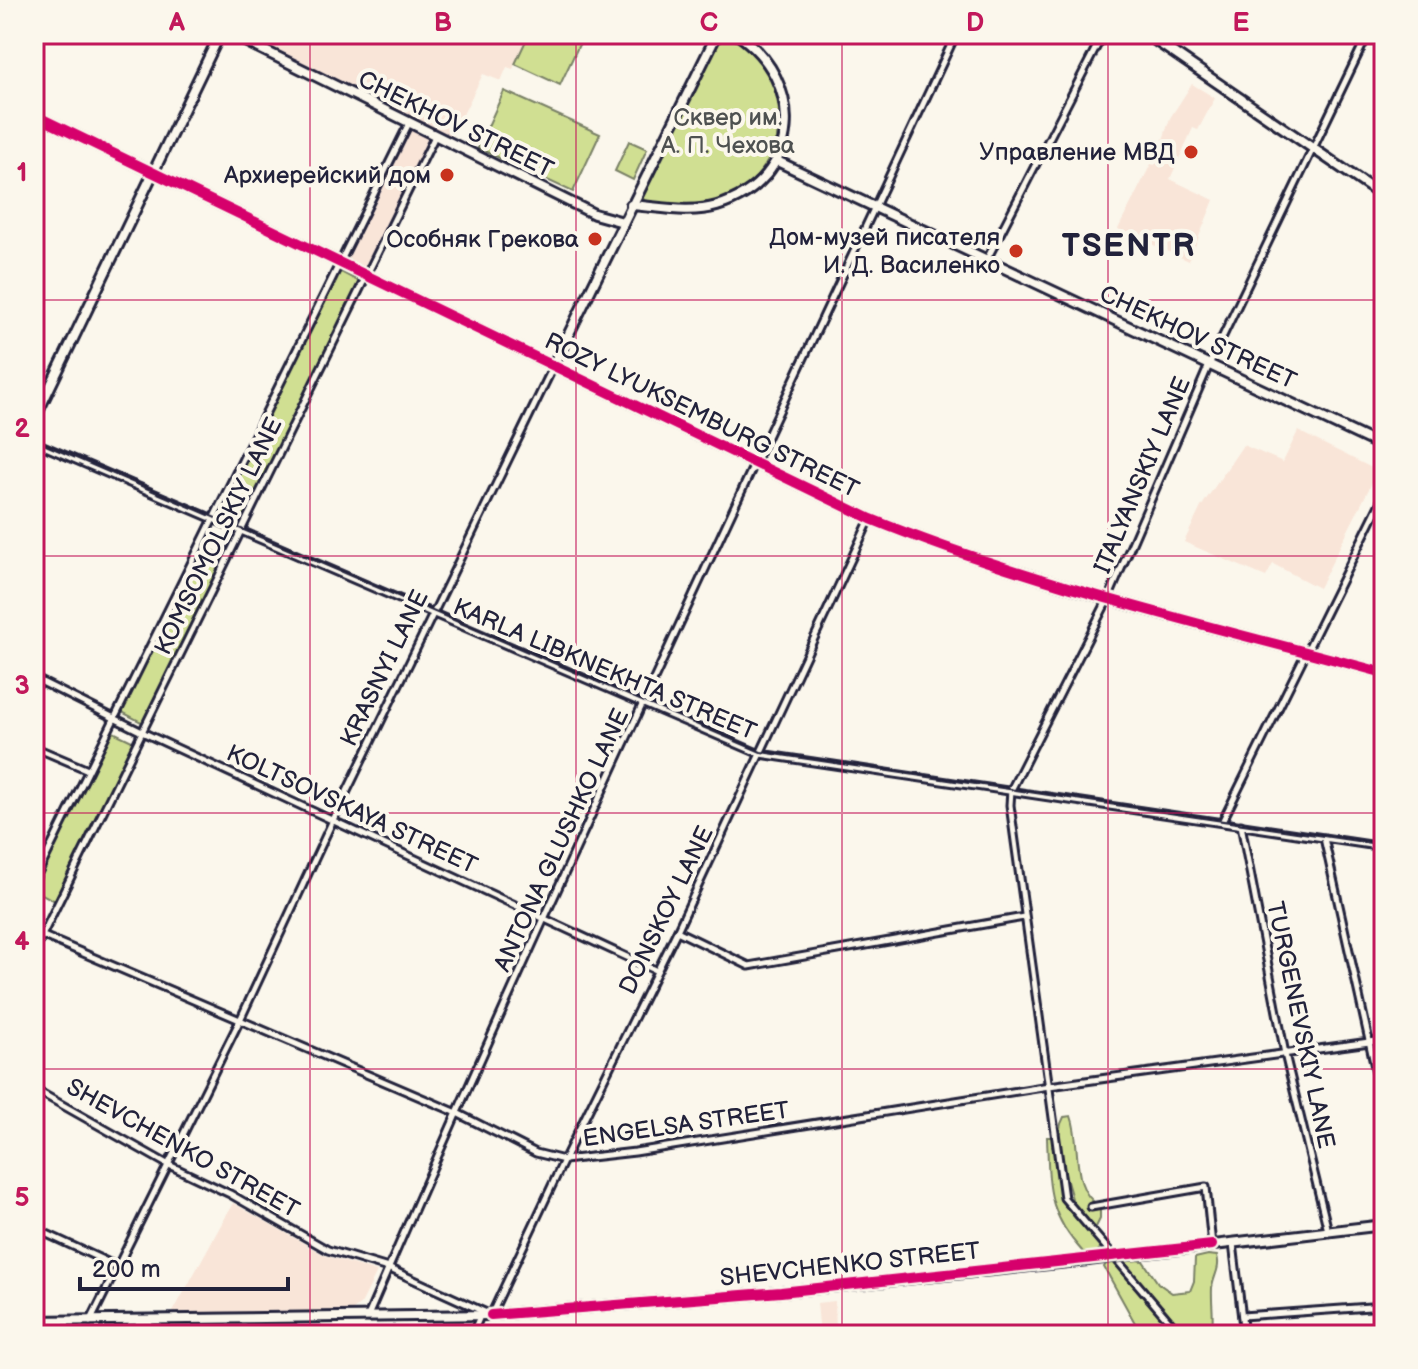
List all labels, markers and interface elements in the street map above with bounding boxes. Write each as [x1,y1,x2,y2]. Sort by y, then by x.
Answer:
text: A [168,8,185,39]
text: B [434,8,452,39]
text: C [700,8,718,39]
text: D [966,8,984,39]
text: E [1233,8,1250,39]
street label: CHEKHOV STREET [353,65,559,185]
park label: Сквер им. А. П. Чехова [660,103,795,160]
place label: Управление МВД [979,138,1175,167]
marker: Управление МВД [1182,143,1200,161]
text: 1 [17,158,27,189]
place label: Архиерейский дом [223,161,431,190]
marker: Архиерейский дом [438,166,456,184]
place label: Дом-музей писателя И. Д. Василенко [769,223,1000,280]
place label: Особняк Грекова [386,225,579,254]
district label: TSENTR [1062,227,1196,266]
marker: Особняк Грекова [586,230,604,248]
marker: Дом-музей писателя И. Д. Василенко [1007,242,1025,260]
street label: CHEKHOV STREET [1095,279,1301,396]
street label: ROZY LYUKSEMBURG STREET [540,327,864,505]
street label: ITALYANSKIY LANE [1088,373,1197,578]
street label: KOMSOMOLSKIY LANE [148,413,288,659]
text: 2 [14,414,30,445]
street label: KRASNYI LANE [334,585,435,751]
street label: KARLA LIBKNEKHTA STREET [449,592,761,747]
text: 3 [14,671,30,702]
street label: ANTONA GLUSHKO LANE [488,704,635,976]
street label: KOLTSOVSKAYA STREET [222,739,482,881]
street label: DONSKOY LANE [613,821,720,999]
street label: TURGENEVSKIY LANE [1260,899,1341,1151]
text: 4 [14,927,30,958]
street label: SHEVCHENKO STREET [61,1072,305,1225]
street label: ENGELSA STREET [581,1096,792,1153]
text: 5 [14,1183,30,1214]
street label: SHEVCHENKO STREET [718,1236,982,1293]
scale bar [80,1241,288,1291]
text: 200 m [92,1255,161,1284]

